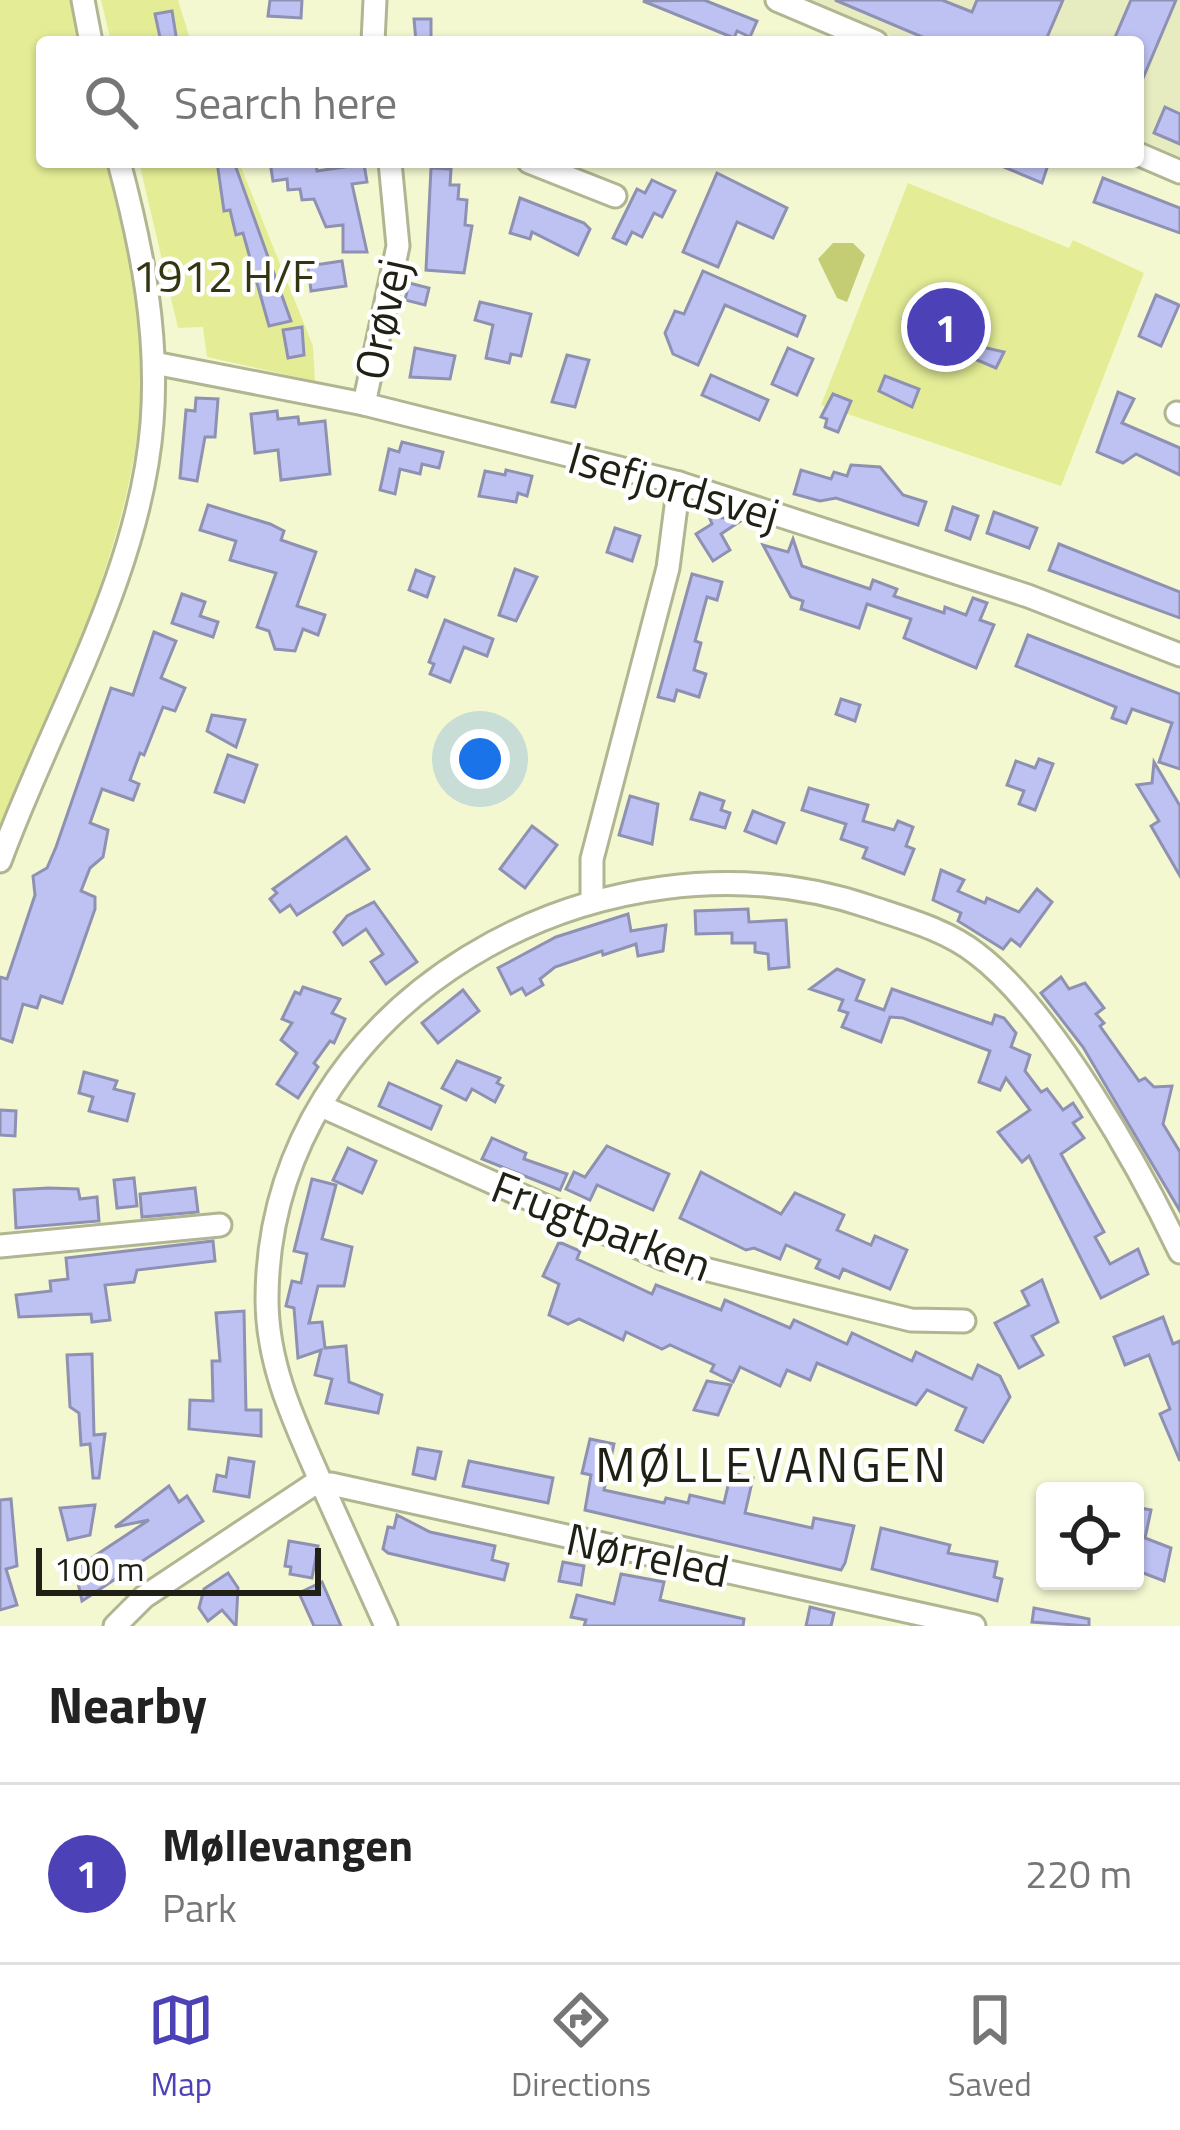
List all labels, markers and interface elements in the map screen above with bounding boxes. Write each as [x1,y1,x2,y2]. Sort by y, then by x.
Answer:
search box [36,36,1144,168]
text: Search here [174,68,397,136]
icon: search [78,69,144,135]
park label: 1912 H/F [132,241,316,309]
street label: Orøvej [335,252,427,386]
pin: 1 [907,282,985,372]
street label: Isefjordsvej [561,422,787,548]
your location [450,729,510,789]
street label: Frugtparken [482,1152,722,1298]
district label: MØLLEVANGEN [595,1428,949,1501]
map controls [1036,1482,1144,1590]
button: locate [1036,1482,1144,1590]
street label: Nørreled [561,1504,735,1604]
scale bar [36,1542,321,1595]
text: 100 m [54,1544,144,1594]
text: Nearby [48,1665,207,1743]
text: Møllevangen [162,1810,413,1878]
text: 1 [76,1844,98,1903]
text: 220 m [1025,1844,1132,1903]
text: Park [162,1878,237,1937]
tab: Map [148,1987,214,2109]
tab: Directions [511,1987,651,2109]
tab: Saved [948,1987,1032,2109]

